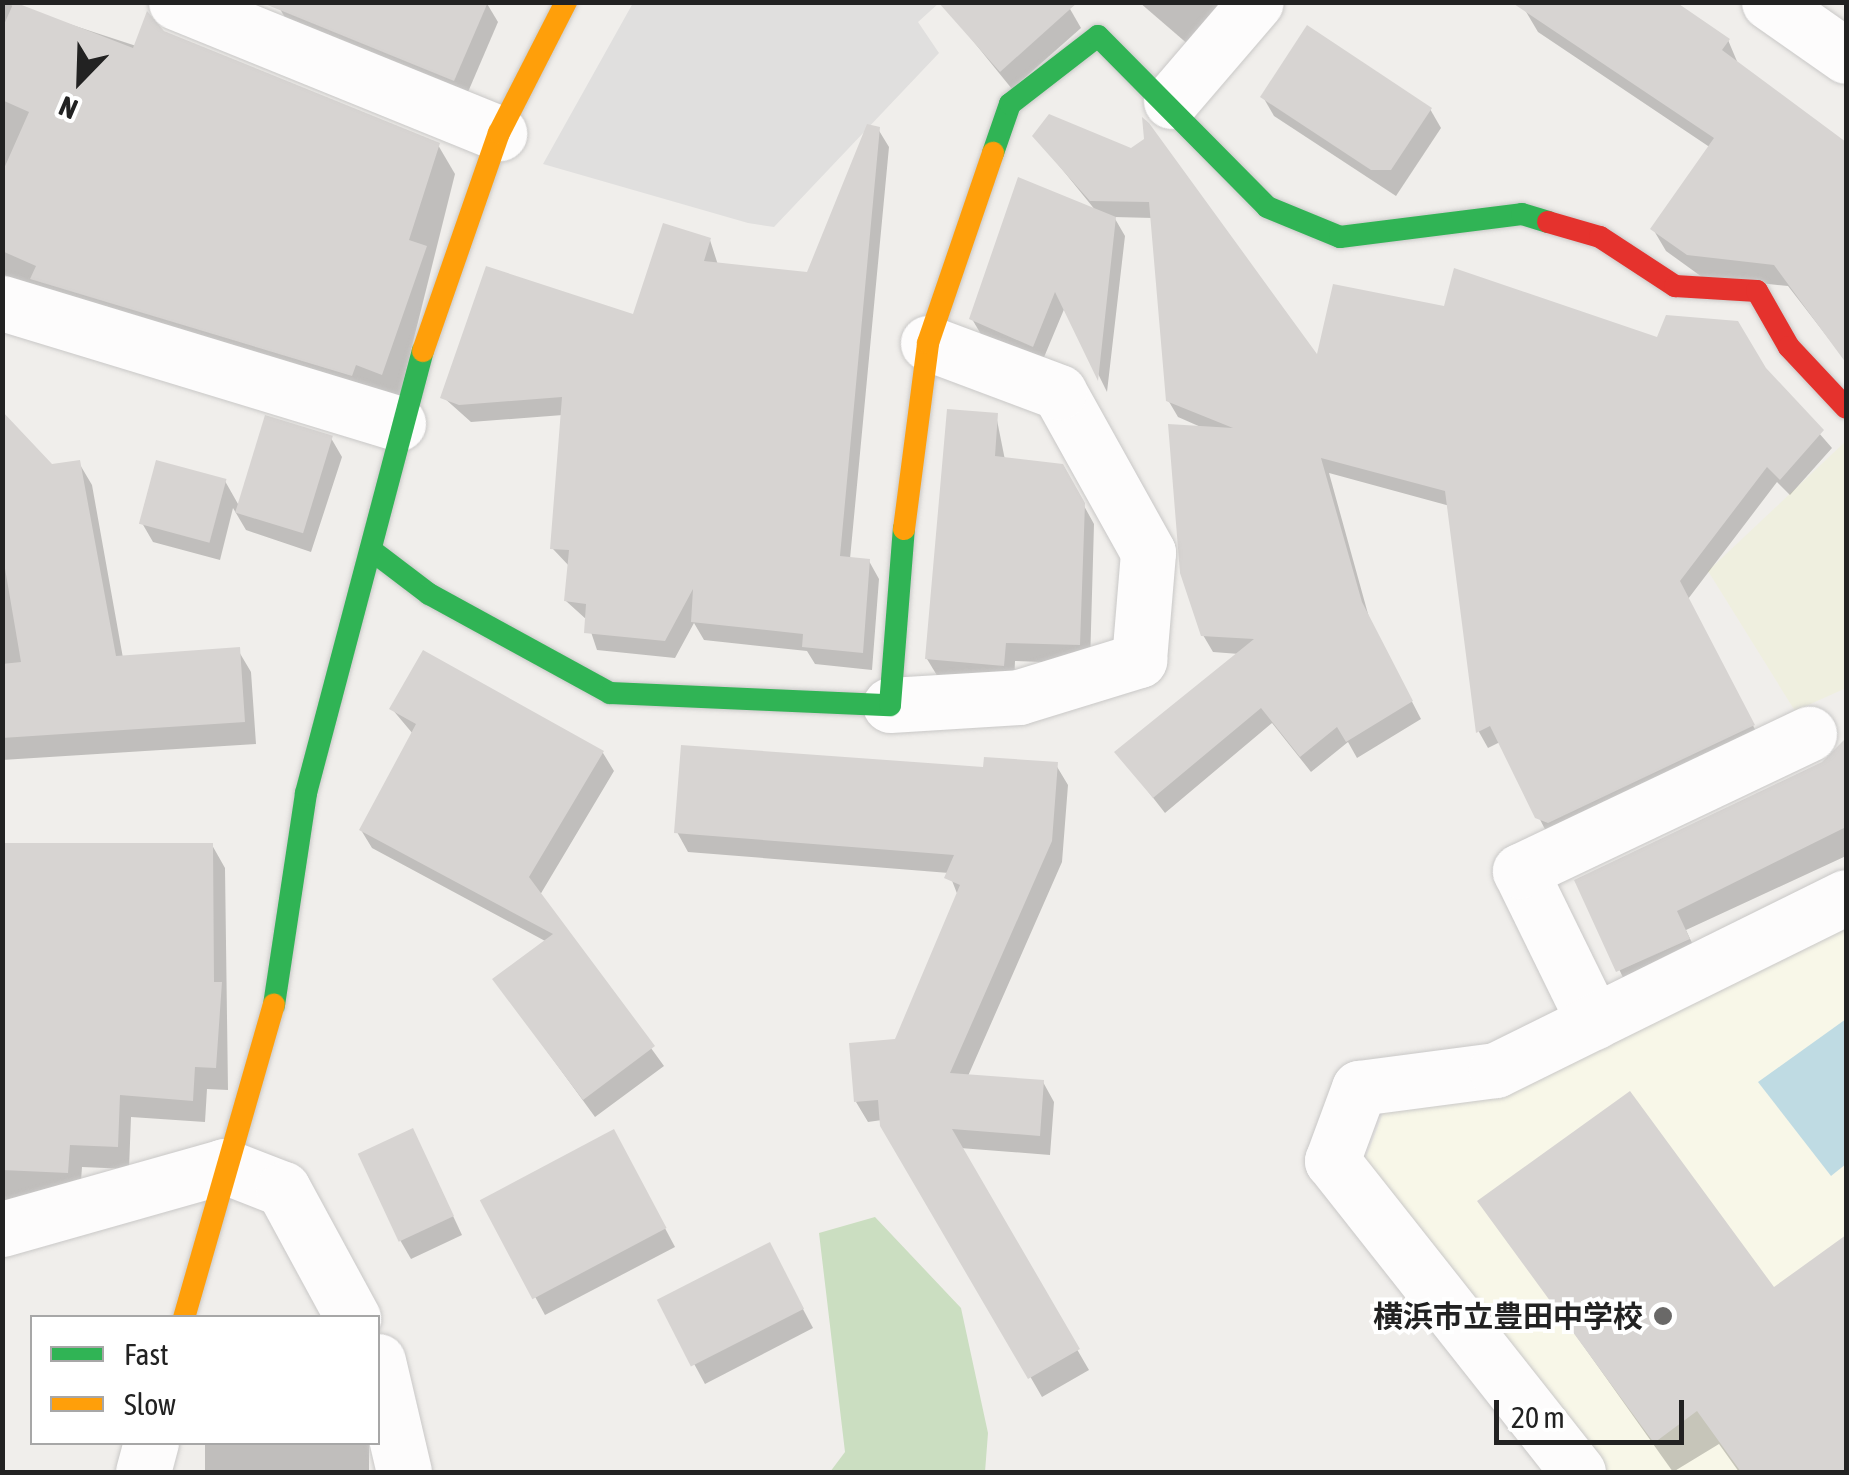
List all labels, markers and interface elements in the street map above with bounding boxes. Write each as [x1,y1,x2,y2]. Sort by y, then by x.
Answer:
north arrow [30,30,130,130]
text: N [54,90,82,126]
place label: 横浜市立豊田中学校 [1373,1298,1643,1334]
marker: 横浜市立豊田中学校 [1652,1305,1674,1327]
legend [30,1315,380,1445]
text: Fast [124,1337,169,1371]
scale bar [1499,1380,1689,1442]
text: Slow [124,1387,176,1421]
text: 20 m [1511,1400,1565,1434]

